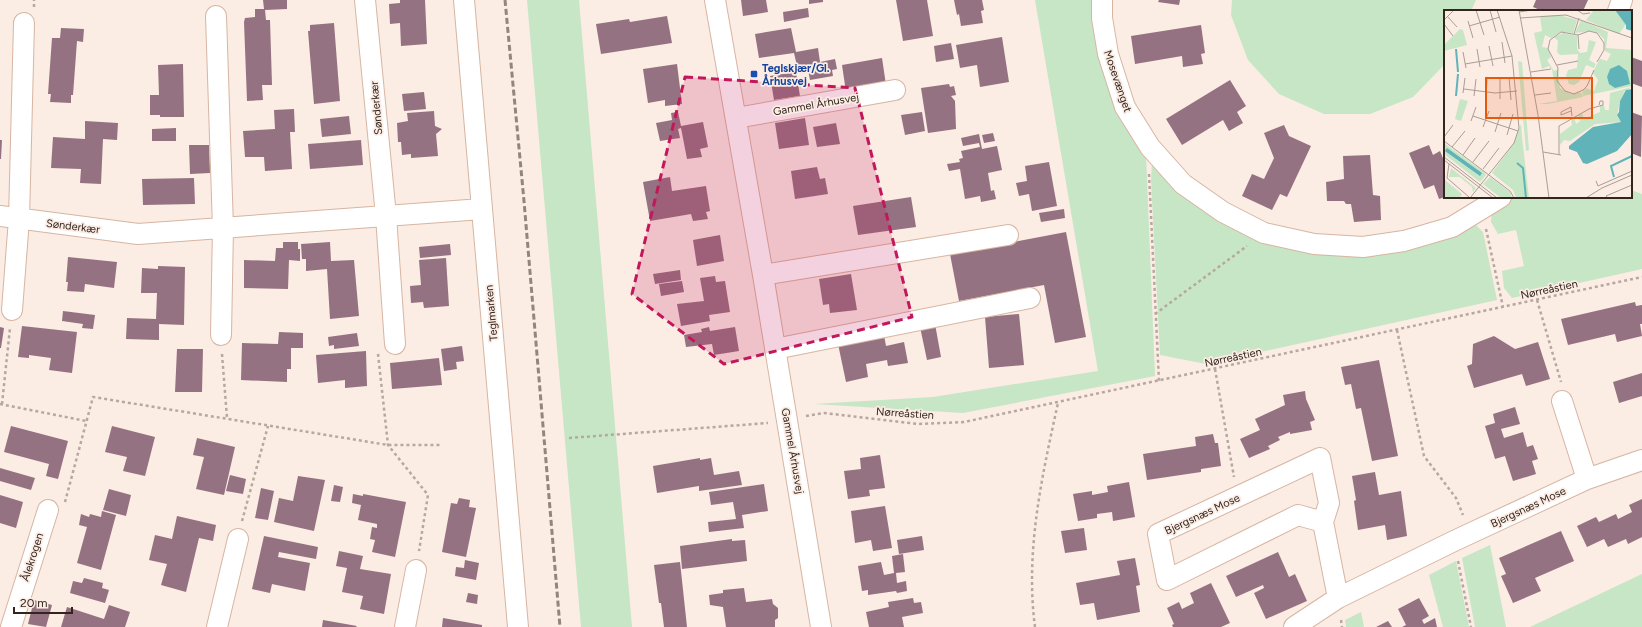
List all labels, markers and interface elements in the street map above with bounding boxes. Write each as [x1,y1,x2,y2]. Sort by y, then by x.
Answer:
inset map [1444,10,1632,198]
street label: Mosevænget [1101,48,1134,114]
place label: Teglskjær/Gl. Århusvej [762,62,830,88]
marker: Teglskjær/Gl. Århusvej [749,69,759,79]
street label: Sønderkær [368,80,385,135]
street label: Gammel Århusvej [772,90,860,118]
street label: Sønderkær [45,217,101,236]
street label: Nørreåstien [1519,277,1579,302]
street label: Teglmarken [483,284,500,342]
street label: Nørreåstien [1203,345,1263,370]
street label: Nørreåstien [876,405,934,422]
street label: Gammel Århusvej [779,407,807,495]
street label: Bjergsnæs Mose [1489,484,1568,531]
street label: Bjergsnæs Mose [1163,491,1242,538]
street label: Ålekrogen [18,531,46,583]
scale bar [14,589,72,615]
text: 20 m [20,596,48,610]

